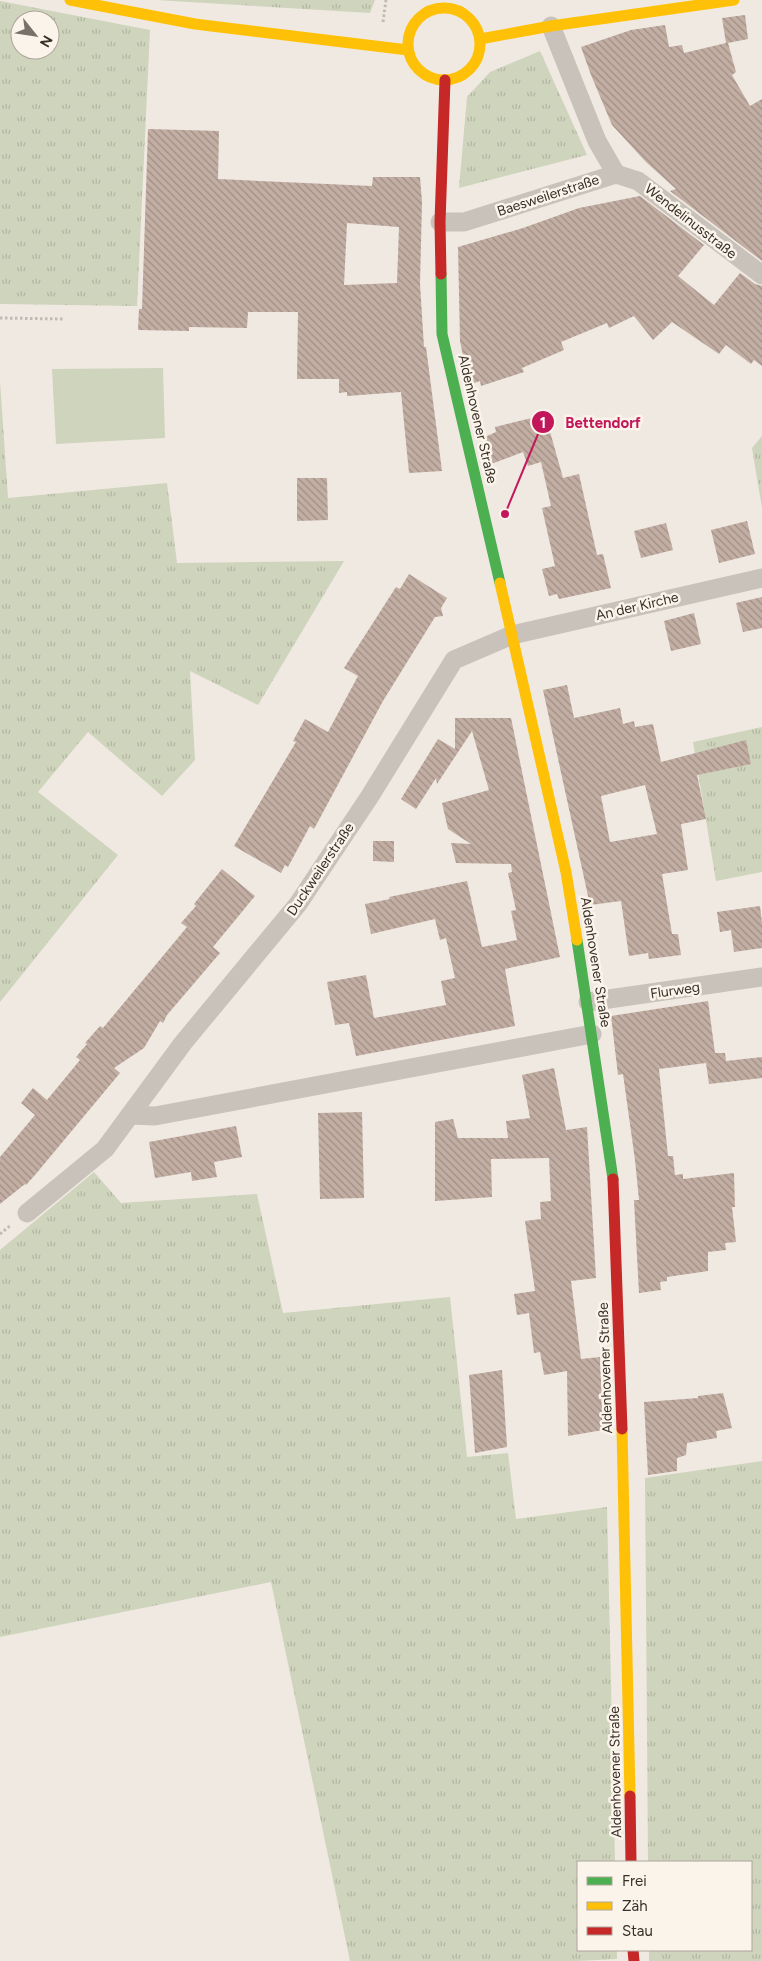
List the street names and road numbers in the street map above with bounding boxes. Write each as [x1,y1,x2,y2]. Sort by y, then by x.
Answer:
street label: Baesweilerstraße [495,171,602,220]
street label: Wendelinusstraße [641,180,740,263]
street label: Aldenhovener Straße [454,353,501,486]
street label: An der Kirche [594,589,680,624]
street label: Duckweilerstraße [283,819,358,919]
street label: Aldenhovener Straße [577,896,614,1029]
street label: Flurweg [649,979,701,1002]
street label: Aldenhovener Straße [595,1302,616,1434]
street label: Aldenhovener Straße [606,1706,625,1838]

